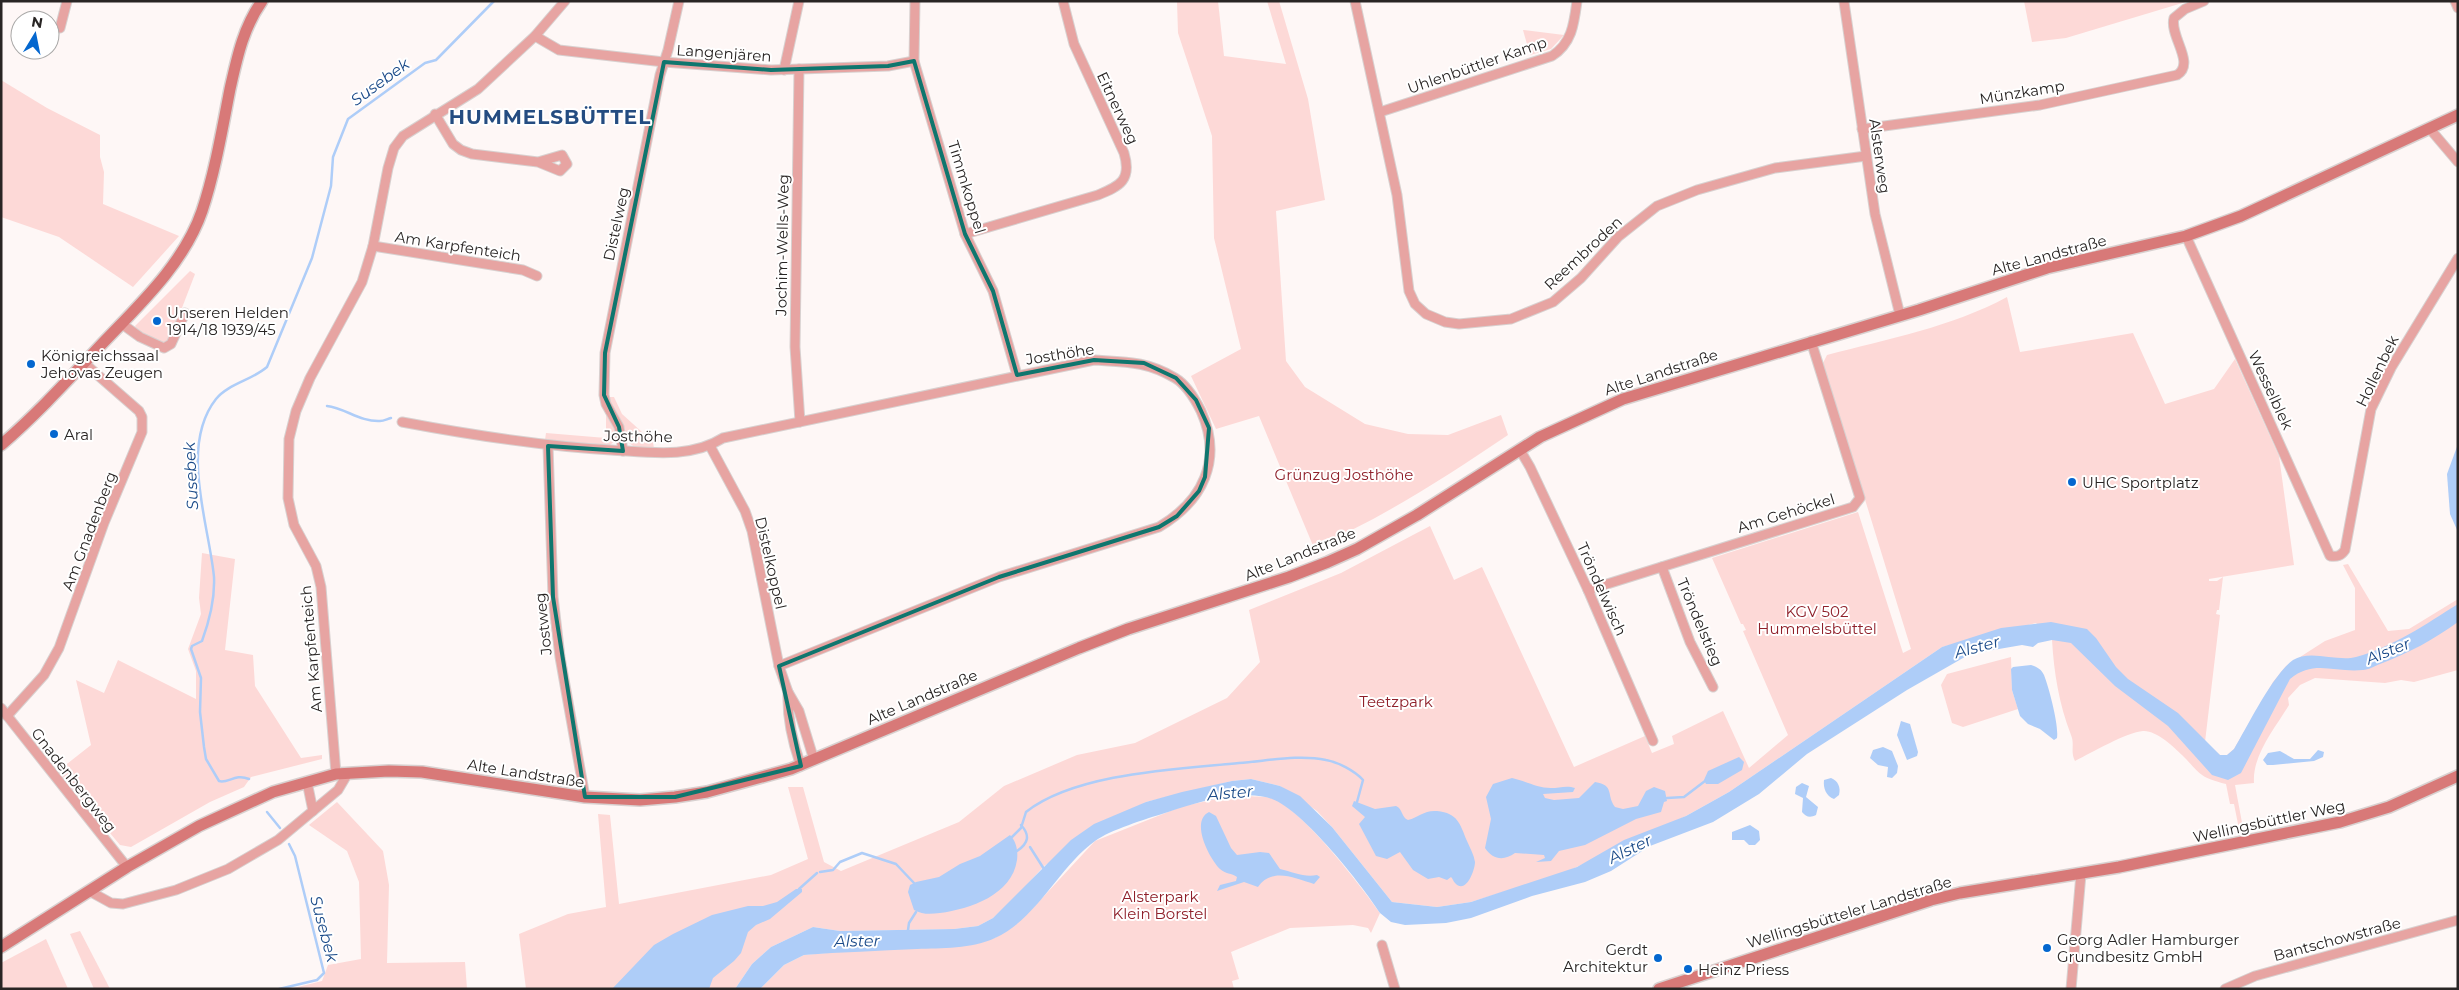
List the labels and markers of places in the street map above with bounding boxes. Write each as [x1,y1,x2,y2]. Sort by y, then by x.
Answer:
place label: Unseren Helden 1914/18 1939/45 [167,303,289,339]
marker: Unseren Helden 1914/18 1939/45 [151,315,163,327]
place label: Königreichssaal Jehovas Zeugen [40,346,163,382]
marker: Königreichssaal Jehovas Zeugen [25,358,37,370]
place label: Aral [64,425,93,444]
marker: Aral [48,428,60,440]
place label: UHC Sportplatz [2082,473,2199,492]
marker: UHC Sportplatz [2066,476,2078,488]
place label: Georg Adler Hamburger Grundbesitz GmbH [2057,930,2239,966]
place label: Gerdt Architektur [1563,940,1648,976]
marker: Georg Adler Hamburger Grundbesitz GmbH [2041,942,2053,954]
marker: Gerdt Architektur [1652,952,1664,964]
place label: Heinz Priess [1698,960,1789,979]
marker: Heinz Priess [1682,963,1694,975]

